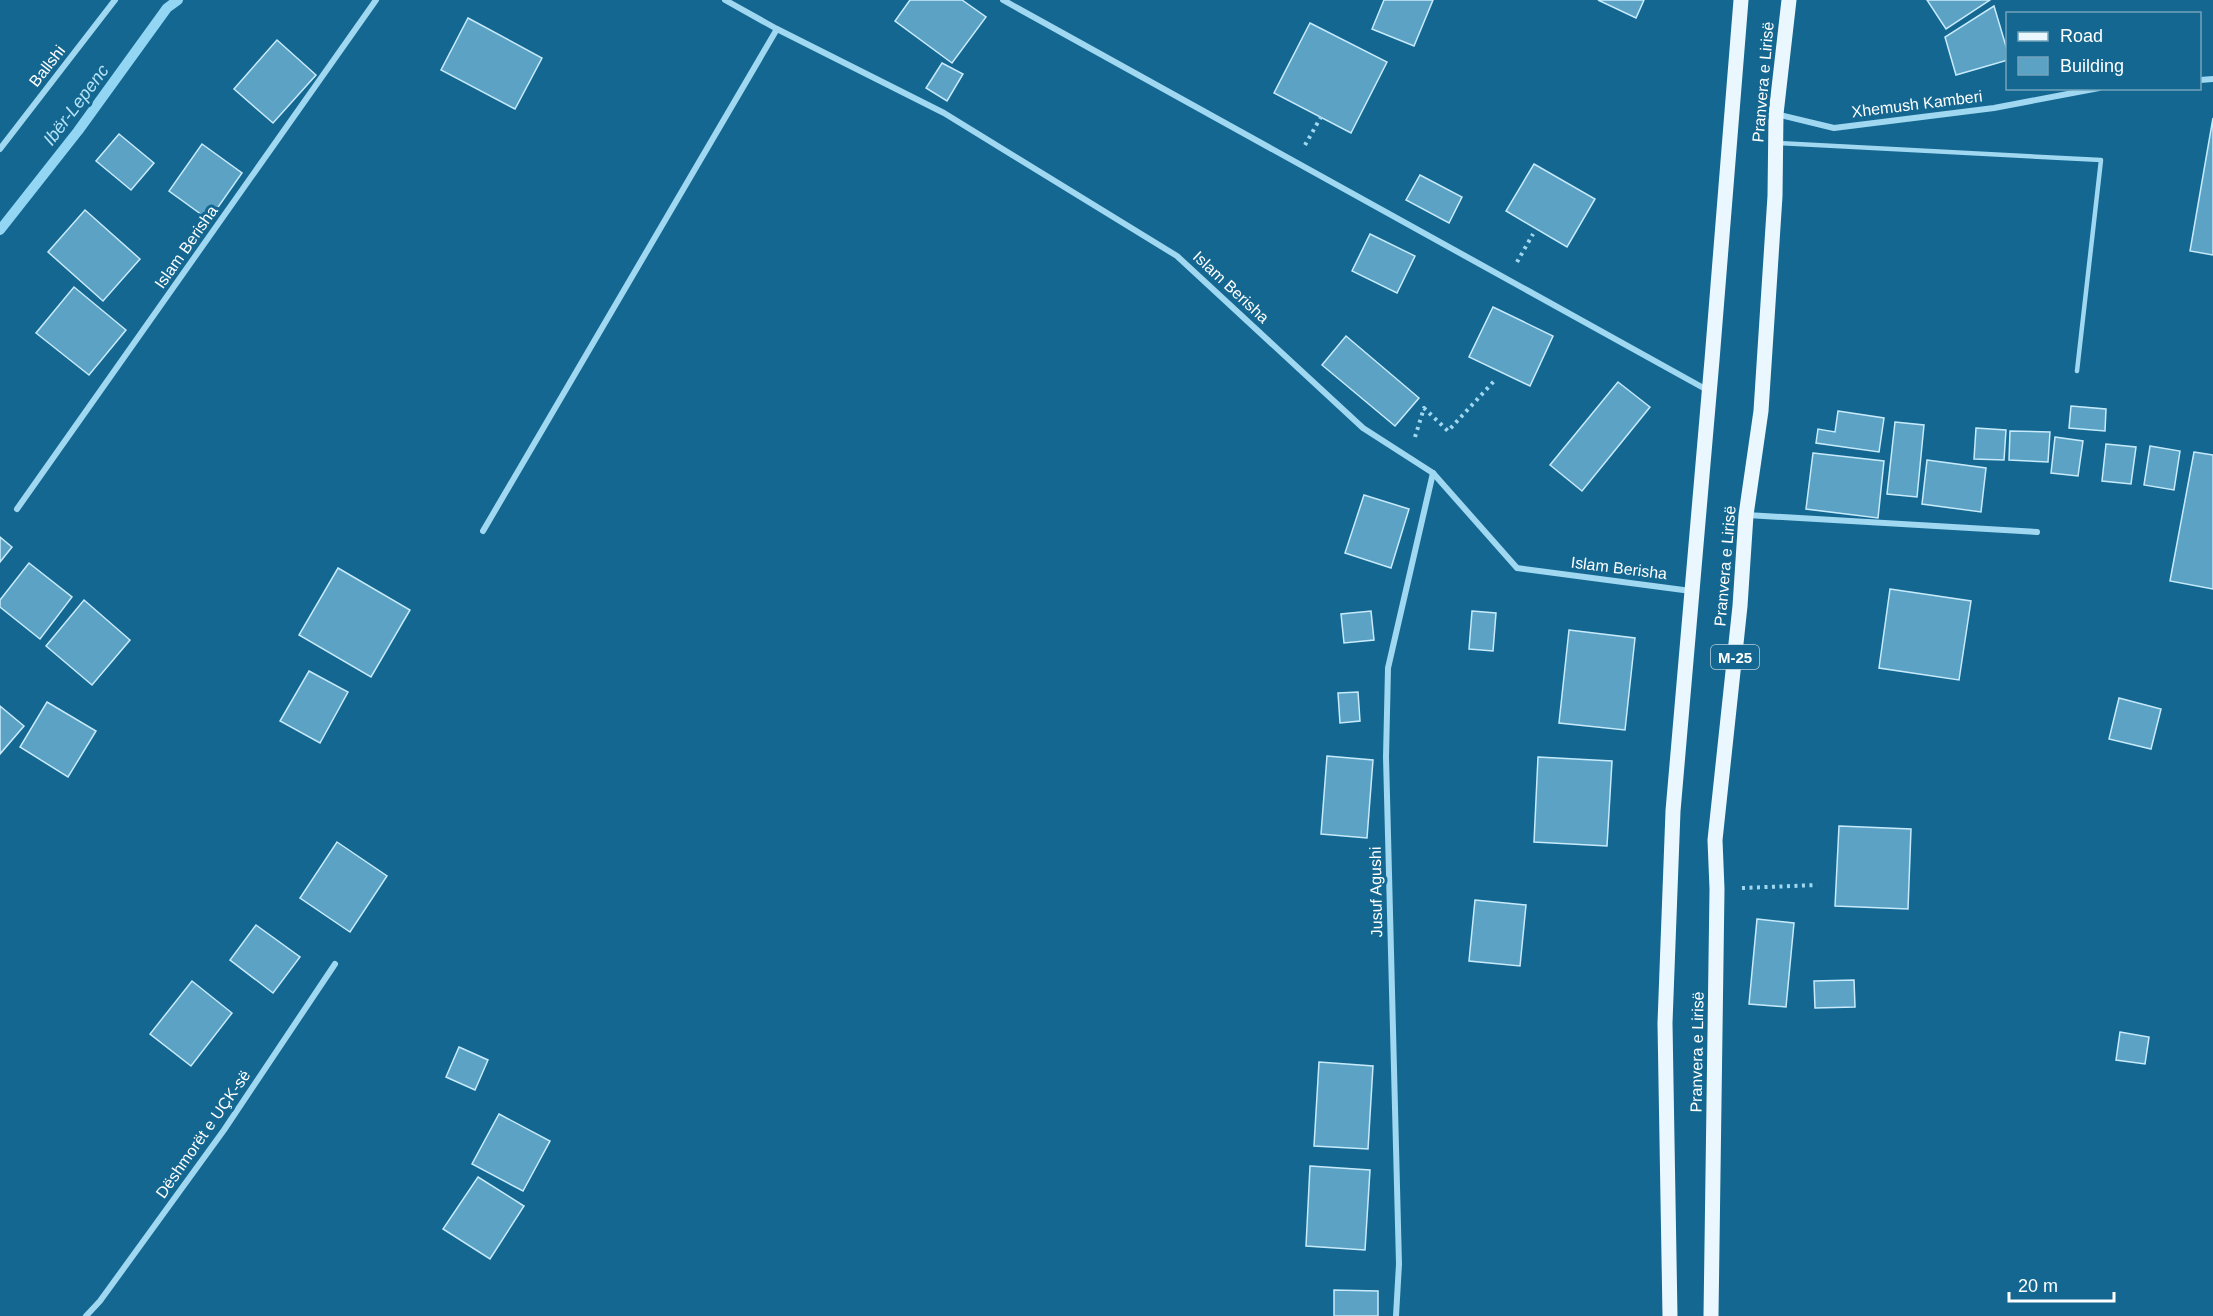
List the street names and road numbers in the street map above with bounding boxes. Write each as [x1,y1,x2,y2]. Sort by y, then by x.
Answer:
street label: Pranvera e Lirisë [1749,21,1777,143]
street label: Ballshi [26,42,68,90]
street label: Xhemush Kamberi [1851,88,1983,120]
street label: Islam Berisha [151,202,221,292]
street label: Islam Berisha [1190,248,1272,326]
street label: Pranvera e Lirisë [1711,505,1739,627]
street label: Islam Berisha [1570,554,1668,582]
road number: M-25 [1711,645,1759,669]
street label: Jusuf Agushi [1367,846,1385,938]
street label: Pranvera e Lirisë [1687,991,1707,1113]
street label: Dëshmorët e UÇK-së [152,1067,254,1201]

